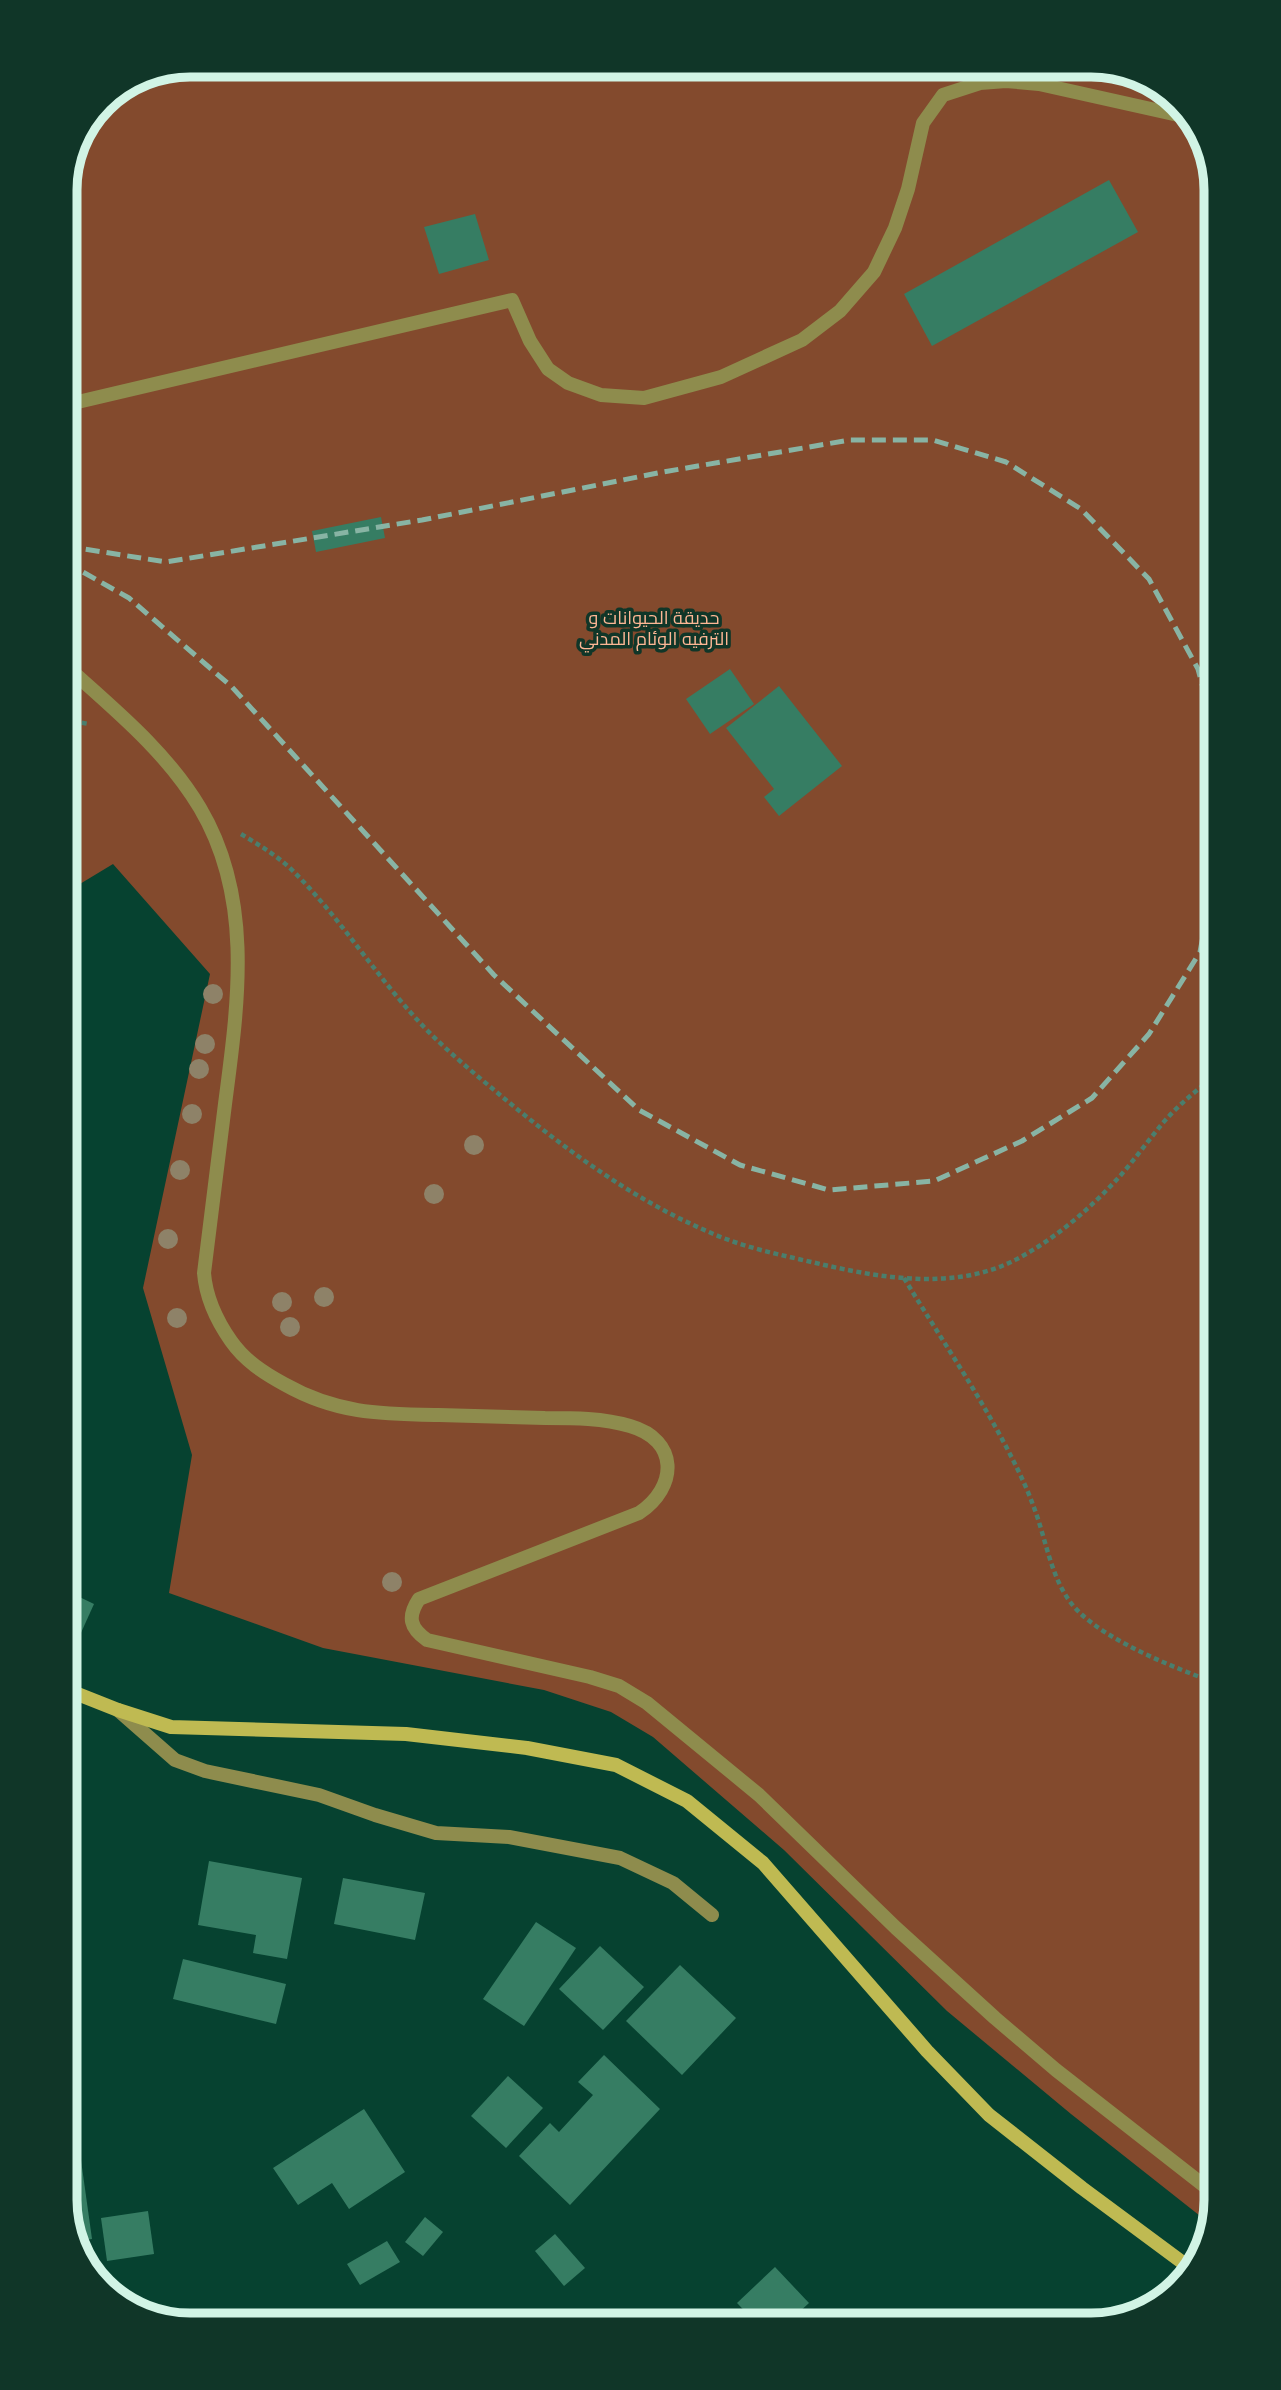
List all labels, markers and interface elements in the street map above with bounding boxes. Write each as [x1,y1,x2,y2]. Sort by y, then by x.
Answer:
park label: حديقة الحيوانات و الترفيه الوئام المدني [579,606,729,653]

